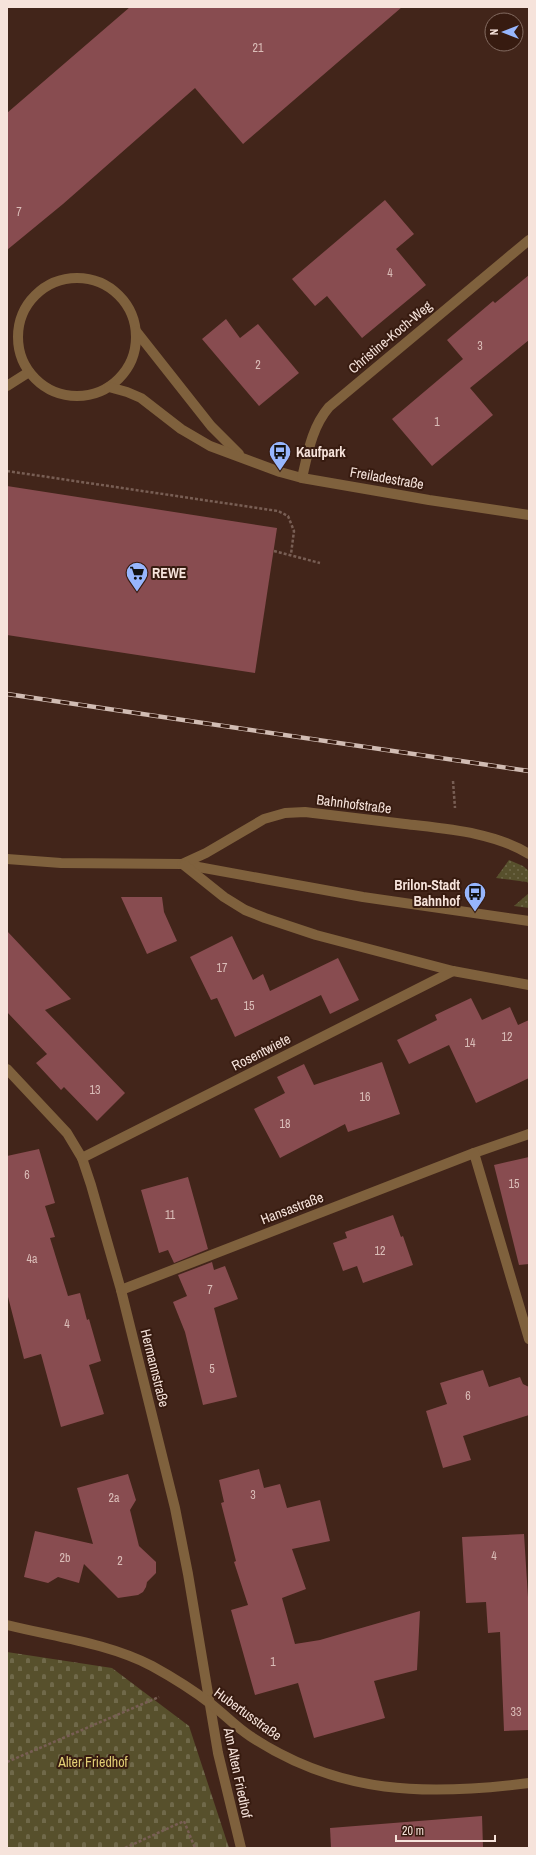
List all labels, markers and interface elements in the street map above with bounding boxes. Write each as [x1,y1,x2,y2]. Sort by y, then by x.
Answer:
north arrow [484,12,524,52]
text: N [487,29,501,35]
house number: 21 [253,40,264,56]
house number: 7 [16,204,22,220]
house number: 4 [387,265,393,281]
street label: Christine-Koch-Weg [344,296,436,377]
house number: 3 [477,338,483,354]
house number: 2 [255,357,261,373]
house number: 1 [434,414,440,430]
bus stop icon: Kaufpark [267,439,293,472]
place label: Kaufpark [296,443,346,461]
street label: Freiladestraße [349,463,425,493]
supermarket icon: REWE [124,560,150,593]
place label: REWE [152,564,187,582]
street label: Bahnhofstraße [316,790,392,818]
place label: Brilon-Stadt Bahnhof [394,876,460,910]
bus stop icon: Brilon-Stadt Bahnhof [462,880,488,913]
house number: 17 [217,960,228,976]
house number: 15 [244,998,255,1014]
street label: Rosentwiete [228,1029,294,1075]
house number: 12 [502,1029,512,1045]
house number: 14 [465,1035,476,1051]
house number: 13 [90,1082,100,1098]
house number: 16 [360,1089,370,1105]
house number: 18 [280,1116,290,1132]
house number: 6 [24,1167,30,1183]
house number: 15 [509,1176,520,1192]
street label: Hansastraße [258,1188,326,1228]
house number: 11 [165,1207,176,1223]
house number: 12 [375,1243,385,1259]
house number: 4a [27,1251,38,1267]
house number: 7 [207,1282,213,1298]
house number: 4 [64,1316,70,1332]
street label: Hermannstraße [137,1327,173,1409]
house number: 5 [209,1361,215,1377]
house number: 6 [465,1388,471,1404]
house number: 3 [250,1487,256,1503]
house number: 2a [109,1490,120,1506]
house number: 4 [491,1548,497,1564]
house number: 2b [60,1550,70,1566]
house number: 2 [117,1553,123,1569]
house number: 1 [270,1654,276,1670]
street label: Hubertusstraße [211,1683,285,1745]
house number: 33 [511,1704,521,1720]
street label: Am Alten Friedhof [219,1725,257,1821]
park label: Alter Friedhof [57,1753,129,1771]
scale bar [396,1817,495,1843]
text: 20 m [402,1823,424,1839]

